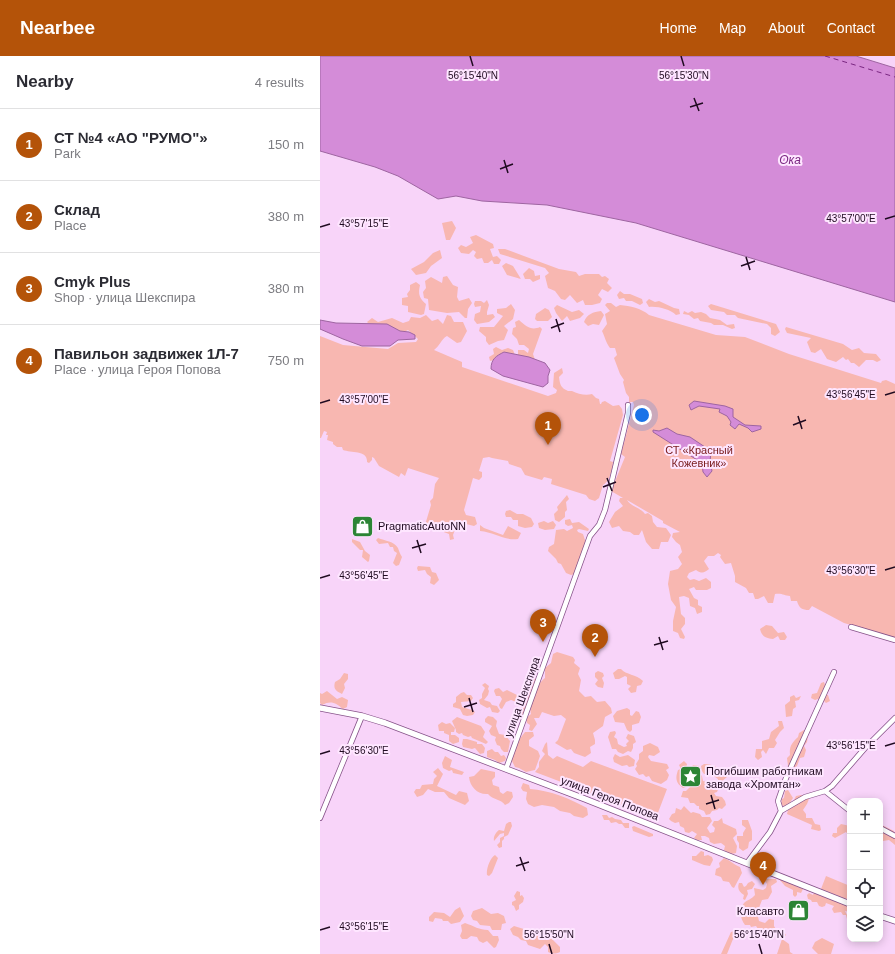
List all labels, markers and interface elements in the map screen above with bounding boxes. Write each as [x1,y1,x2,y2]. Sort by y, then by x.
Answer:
text: Nearbee [20,17,95,38]
text: Home [660,20,697,36]
text: Map [719,20,746,36]
text: About [768,20,805,36]
text: Contact [827,20,875,36]
text: 56°15'40"N [448,70,498,81]
text: 56°15'30"N [659,70,709,81]
text: Nearby [16,72,74,91]
text: 4 results [255,75,304,90]
text: СТ №4 «АО "РУМО"» [54,129,208,146]
text: 1 [25,137,33,152]
text: 150 m [268,137,304,152]
text: Park [54,146,81,161]
water label: Ока [779,153,801,167]
text: Склад [54,201,100,218]
text: 2 [25,209,33,224]
text: 380 m [268,209,304,224]
text: 43°57'00"E [826,213,876,224]
text: Place [54,218,87,233]
text: 43°57'15"E [339,218,389,229]
text: Cmyk Plus [54,273,131,290]
text: 3 [25,281,33,296]
text: 380 m [268,281,304,296]
text: Shop · улица Шекспира [54,290,196,305]
text: Павильон задвижек 1Л-7 [54,345,239,362]
text: 4 [25,353,33,368]
text: 750 m [268,353,304,368]
text: Place · улица Героя Попова [54,362,221,377]
text: 43°56'45"E [826,389,876,400]
text: 43°57'00"E [339,394,389,405]
your location [632,405,652,425]
pin: 1 [535,412,561,445]
park label: СТ «Красный Кожевник» [665,444,733,469]
shop icon: PragmaticAutoNN [349,513,375,539]
place label: PragmaticAutoNN [378,520,466,532]
text: 43°56'30"E [826,565,876,576]
text: 43°56'45"E [339,570,389,581]
pin: 3 [530,609,556,642]
pin: 2 [582,624,608,657]
street label: улица Шекспира [502,655,542,739]
text: 43°56'15"E [826,740,876,751]
text: 43°56'30"E [339,745,389,756]
place icon: Погибшим работникам завода «Хромтан» [677,764,703,790]
place label: Погибшим работникам завода «Хромтан» [706,765,822,790]
street label: улица Героя Попова [559,774,661,823]
map controls [847,798,883,942]
button: + [847,798,883,834]
button: − [847,834,883,870]
pin: 4 [750,852,776,885]
button: locate [847,870,883,906]
shop icon: Класавто [786,898,812,924]
place label: Класавто [737,905,784,917]
button: layers [847,906,883,942]
text: 43°56'15"E [339,921,389,932]
text: 56°15'50"N [524,929,574,940]
text: 56°15'40"N [734,929,784,940]

